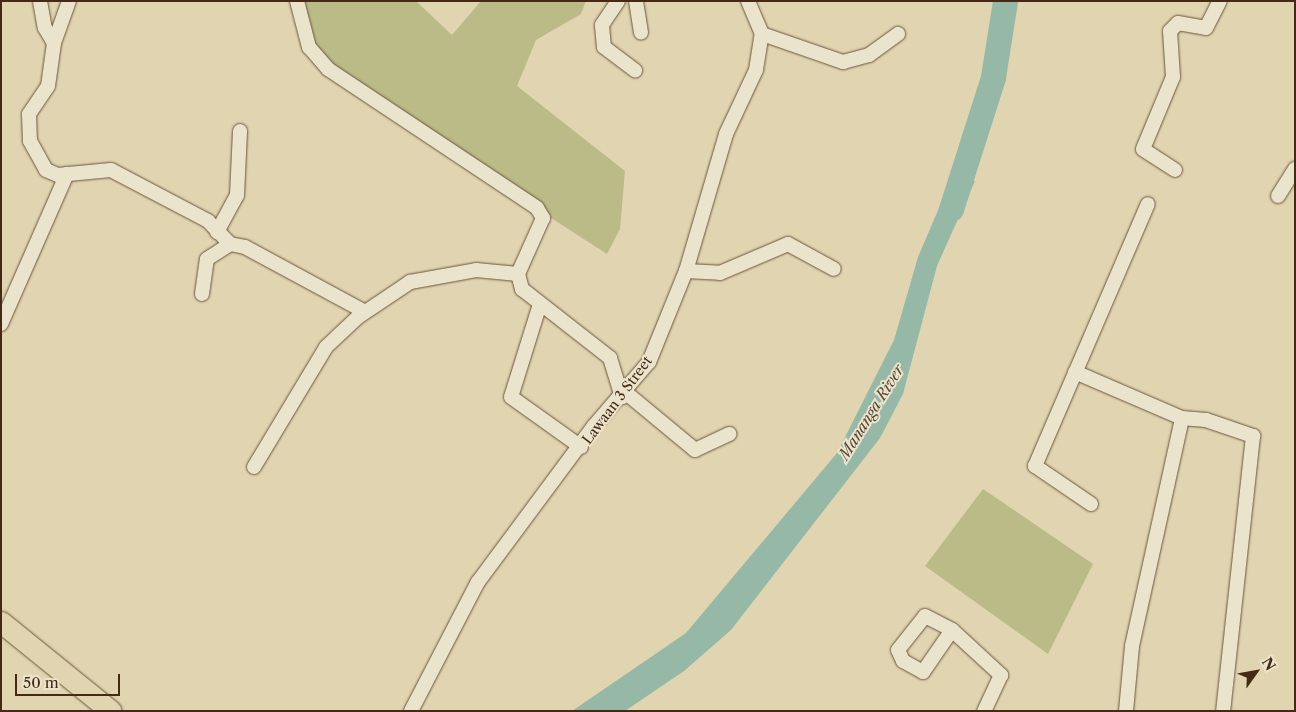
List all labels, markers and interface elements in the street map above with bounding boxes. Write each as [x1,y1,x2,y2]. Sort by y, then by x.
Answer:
street label: Lawaan 3 Street [578,353,656,447]
water label: Mananga River [835,361,907,463]
north arrow [1231,647,1281,697]
text: N [1258,654,1280,674]
scale bar [18,664,122,696]
text: 50 m [23,673,59,692]

